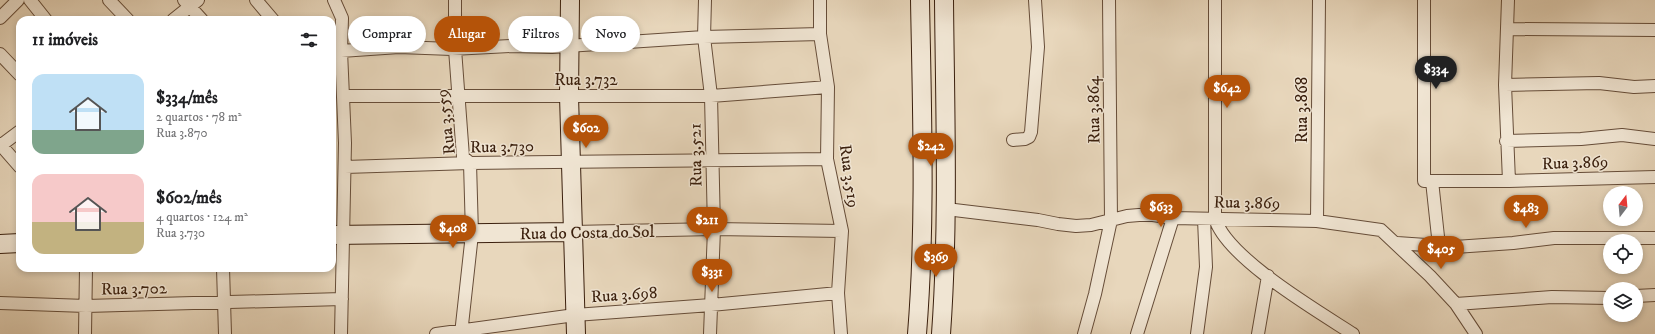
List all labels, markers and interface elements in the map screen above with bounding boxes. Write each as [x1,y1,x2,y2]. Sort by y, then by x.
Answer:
chip: Comprar [348,16,426,52]
chip: Alugar [434,16,500,52]
chip: Filtros [508,16,573,52]
chip: Novo [581,16,640,52]
text: 11 imóveis [32,29,98,51]
icon: filters [298,29,320,51]
pin: $334 [1412,56,1460,90]
text: $334 [1424,61,1448,77]
street label: Rua 3.732 [554,69,618,91]
street label: Rua 3.864 [1082,75,1106,144]
pin: $642 [1203,75,1251,109]
street label: Rua 3.868 [1291,77,1313,143]
text: $642 [1213,80,1241,96]
text: $334/mês [156,87,218,109]
street label: Rua 3.559 [431,88,461,156]
icon: home [64,90,112,138]
text: 2 quartos · 78 m² [156,109,242,125]
pin: $602 [562,115,610,149]
text: $602 [572,120,600,136]
street label: Rua 3.521 [684,123,708,187]
text: Rua 3.870 [156,125,208,141]
pin: $242 [907,133,955,167]
street label: Rua 3.730 [470,135,534,159]
text: $242 [917,138,945,154]
street label: Rua 3.519 [834,143,864,209]
street label: Rua 3.869 [1541,151,1609,175]
north arrow [1603,186,1643,226]
map controls [1603,186,1643,322]
text: $602/mês [156,187,222,209]
icon: home [64,190,112,238]
street label: Rua 3.869 [1213,191,1280,215]
pin: $633 [1137,194,1185,228]
pin: $483 [1502,195,1550,229]
text: $633 [1149,199,1173,215]
text: $483 [1513,200,1539,216]
pin: $211 [683,207,731,241]
text: 4 quartos · 124 m² [156,209,248,225]
text: $211 [695,212,719,228]
pin: $408 [429,215,477,249]
text: $408 [439,220,467,236]
street label: Rua do Costa do Sol [519,221,655,245]
text: Rua 3.730 [156,225,205,241]
button: locate [1603,234,1643,274]
pin: $405 [1417,236,1465,270]
text: $405 [1427,241,1455,257]
pin: $369 [912,244,960,278]
text: $369 [923,249,949,265]
pin: $331 [688,259,736,293]
text: $331 [701,264,723,280]
street label: Rua 3.702 [101,277,168,301]
street label: Rua 3.698 [590,282,658,308]
button: layers [1603,282,1643,322]

